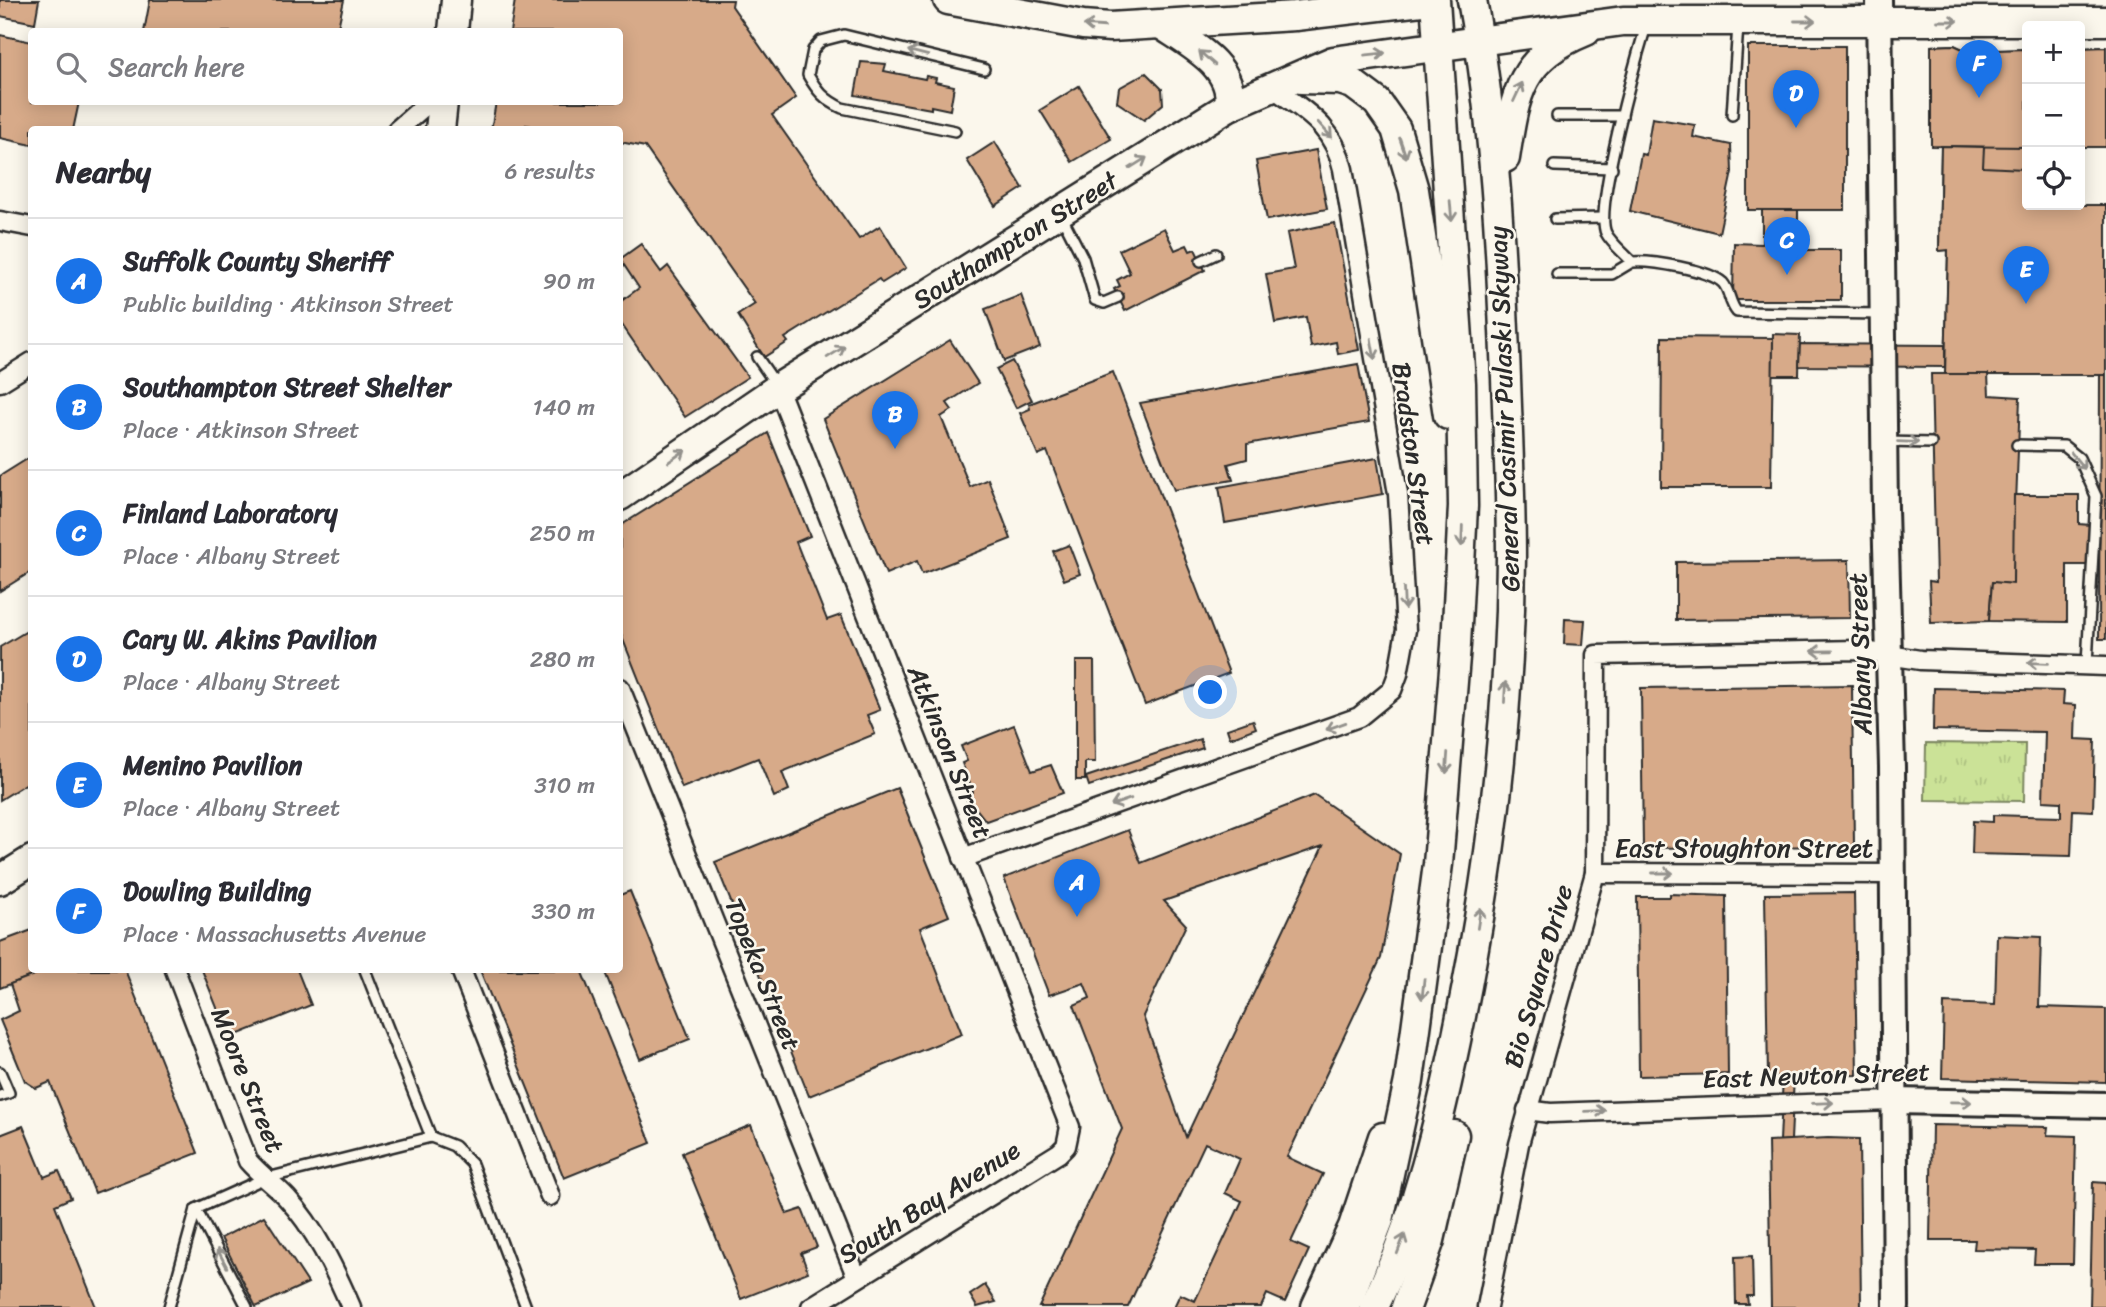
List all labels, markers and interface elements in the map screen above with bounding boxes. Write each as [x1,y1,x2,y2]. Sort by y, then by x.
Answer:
one-way arrow [1793,14,1816,28]
one-way arrow [1936,14,1959,28]
one-way arrow [1083,19,1106,32]
map controls [2022,21,2085,210]
button: + [2022,21,2085,84]
search box [28,28,623,105]
pin: F [1956,40,2002,98]
text: Search here [108,44,245,90]
one-way arrow [907,46,930,59]
one-way arrow [1363,47,1386,60]
icon: search [52,48,90,86]
one-way arrow [1199,50,1217,66]
pin: D [1773,70,1819,128]
one-way arrow [1512,82,1526,103]
button: − [2022,84,2085,147]
one-way arrow [1317,120,1333,138]
one-way arrow [1398,136,1410,158]
text: Nearby [56,145,151,199]
button: locate [2022,147,2085,210]
text: 6 results [505,151,595,192]
one-way arrow [1128,156,1147,171]
street label: Southampton Street [903,157,1128,322]
one-way arrow [1445,199,1458,222]
pin: C [1764,217,1810,275]
street label: General Casimir Pulaski Skyway [1475,225,1533,593]
text: Suffolk County Sheriff [123,238,390,284]
pin: E [2003,246,2049,304]
text: A [71,261,87,302]
text: 90 m [543,261,595,302]
text: Public building · Atkinson Street [123,284,454,325]
one-way arrow [1367,337,1380,360]
one-way arrow [825,344,845,358]
street label: Bradston Street [1378,359,1450,549]
text: Southampton Street Shelter [123,364,450,410]
text: B [72,387,86,428]
text: 140 m [533,387,595,428]
pin: B [872,391,918,449]
text: Place · Atkinson Street [123,410,359,451]
one-way arrow [1896,436,1919,449]
one-way arrow [667,449,686,463]
one-way arrow [2071,452,2086,470]
text: Finland Laboratory [123,490,337,536]
text: C [72,513,86,554]
text: 250 m [529,513,595,554]
one-way arrow [1456,524,1469,547]
text: Place · Albany Street [123,536,340,577]
street label: Albany Street [1834,572,1886,737]
one-way arrow [1398,587,1411,610]
text: Cary W. Akins Pavilion [123,616,377,662]
text: D [72,639,86,680]
text: 280 m [530,639,595,680]
one-way arrow [1811,644,1834,658]
one-way arrow [2027,656,2050,670]
street label: Atkinson Street [894,657,1006,846]
text: Place · Albany Street [123,662,340,703]
your location [1193,675,1227,709]
one-way arrow [1498,681,1511,704]
one-way arrow [1325,721,1347,734]
text: Menino Pavilion [123,742,302,788]
one-way arrow [1440,751,1453,774]
text: E [73,765,85,806]
text: 310 m [534,765,595,806]
text: Place · Albany Street [123,788,340,829]
one-way arrow [1110,796,1132,809]
street label: East Stoughton Street [1615,825,1873,871]
pin: A [1054,859,1100,917]
one-way arrow [1652,867,1675,880]
text: Dowling Building [123,868,311,914]
street label: Bio Square Drive [1490,879,1586,1073]
street label: Topeka Street [711,890,815,1058]
text: F [73,891,85,932]
text: 330 m [532,891,595,932]
one-way arrow [1473,907,1486,930]
text: Place · Massachusetts Avenue [123,914,426,955]
one-way arrow [1416,978,1429,1000]
street label: Moore Street [198,1000,298,1160]
street label: East Newton Street [1702,1048,1930,1102]
one-way arrow [1949,1095,1972,1108]
one-way arrow [1811,1096,1834,1109]
one-way arrow [1584,1105,1607,1118]
street label: South Bay Avenue [829,1127,1030,1277]
one-way arrow [1396,1234,1409,1256]
one-way arrow [214,1248,228,1269]

